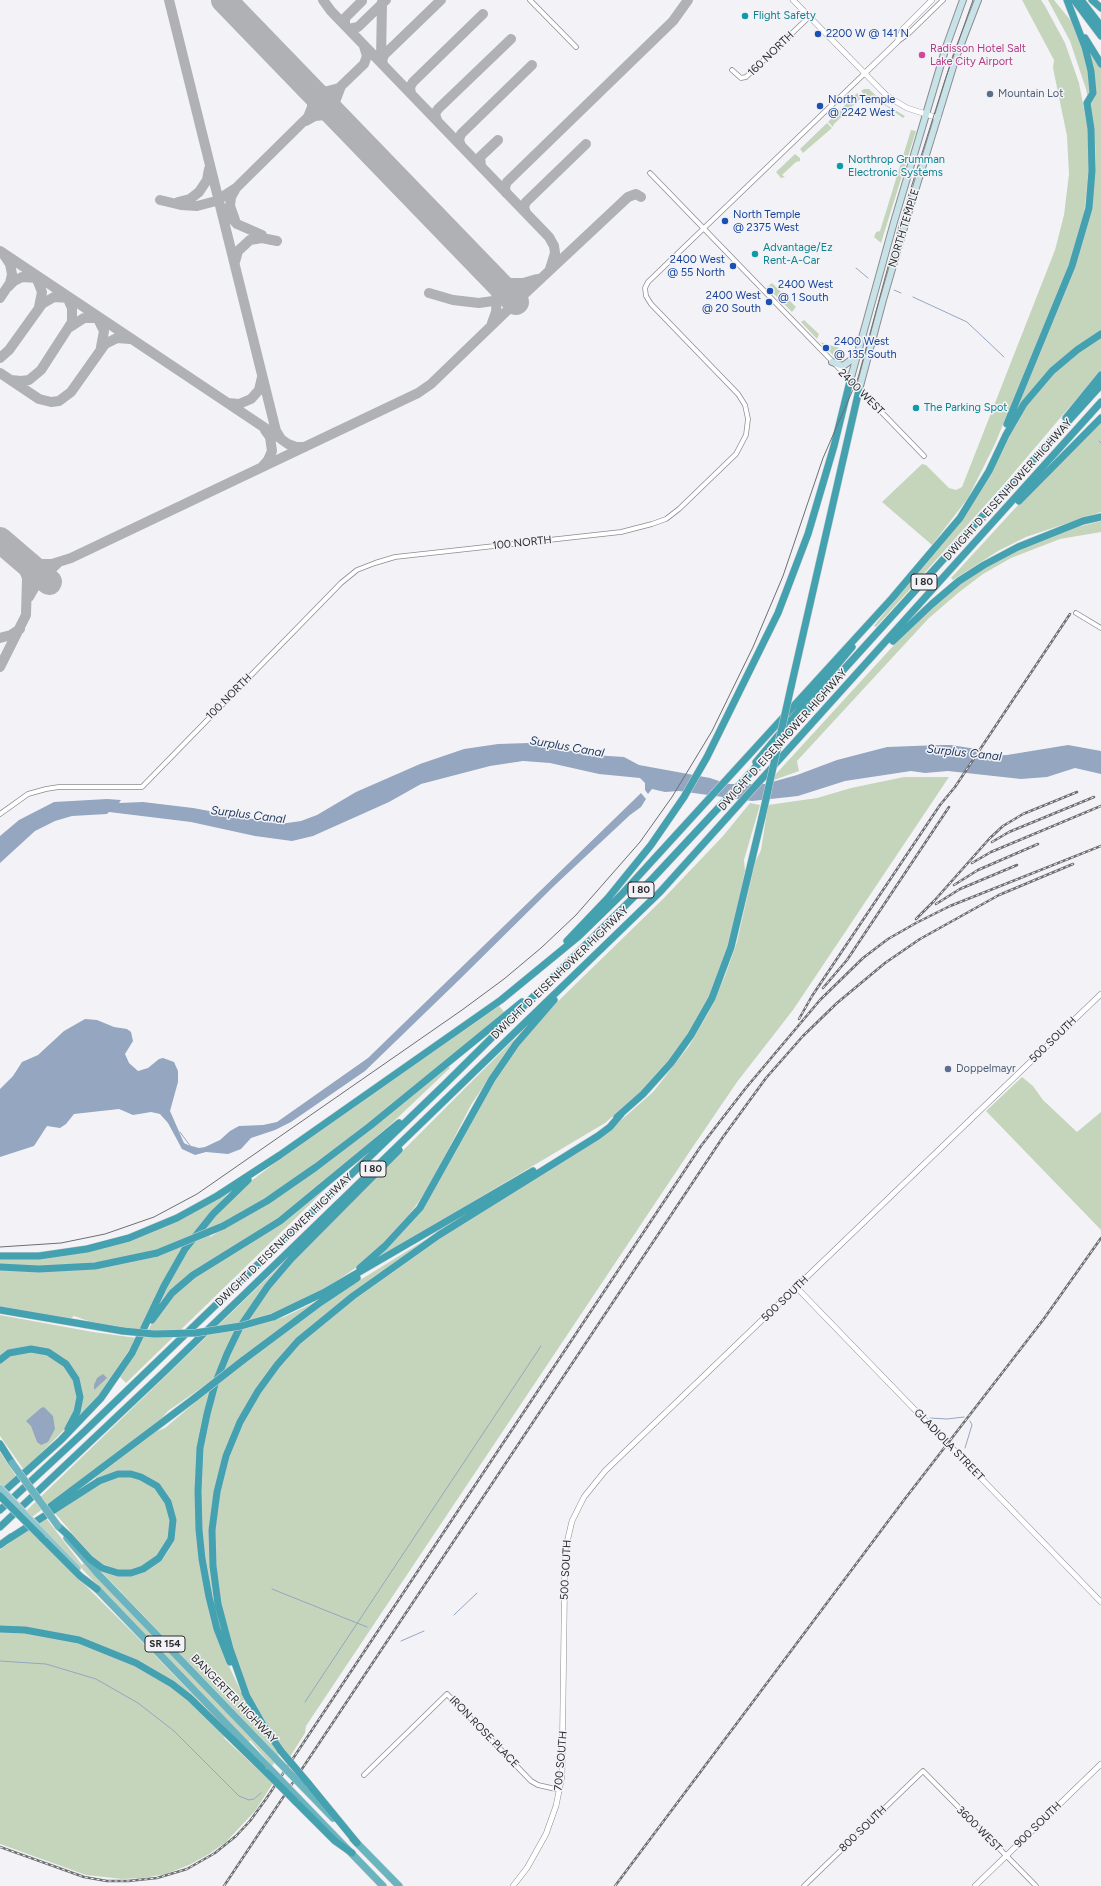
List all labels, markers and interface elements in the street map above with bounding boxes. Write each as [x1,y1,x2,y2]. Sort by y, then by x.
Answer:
place label: Flight Safety [753,9,816,23]
marker: Flight Safety [740,11,750,21]
place label: 2200 W @ 141 N [826,27,909,41]
street label: 160 NORTH [745,29,797,79]
marker: 2200 W @ 141 N [813,29,823,39]
place label: Radisson Hotel Salt Lake City Airport [930,42,1026,68]
marker: Radisson Hotel Salt Lake City Airport [917,50,927,60]
place label: Mountain Lot [998,87,1063,101]
marker: Mountain Lot [985,89,995,99]
place label: North Temple @ 2242 West [828,93,895,119]
marker: North Temple @ 2242 West [815,101,825,111]
place label: Northrop Grumman Electronic Systems [848,153,945,179]
marker: Northrop Grumman Electronic Systems [835,161,845,171]
street label: NORTH TEMPLE [886,187,922,269]
place label: North Temple @ 2375 West [733,208,800,234]
marker: North Temple @ 2375 West [720,216,730,226]
place label: Advantage/Ez Rent-A-Car [763,241,833,267]
marker: Advantage/Ez Rent-A-Car [750,249,760,259]
place label: 2400 West @ 55 North [667,253,725,279]
marker: 2400 West @ 55 North [728,261,738,271]
place label: 2400 West @ 1 South [778,278,833,304]
marker: 2400 West @ 1 South [765,286,775,296]
place label: 2400 West @ 20 South [702,289,761,315]
marker: 2400 West @ 20 South [764,297,774,307]
place label: 2400 West @ 135 South [834,335,897,361]
marker: 2400 West @ 135 South [821,343,831,353]
street label: 2400 WEST [835,366,887,418]
place label: The Parking Spot [924,401,1008,415]
marker: The Parking Spot [911,403,921,413]
street label: DWIGHT D. EISENHOWER HIGHWAY [941,417,1075,563]
street label: 100 NORTH [492,533,552,553]
road number: I 80 [911,574,937,590]
street label: DWIGHT D. EISENHOWER HIGHWAY [716,667,850,813]
street label: 100 NORTH [203,671,255,723]
water label: Surplus Canal [529,733,605,761]
water label: Surplus Canal [926,742,1002,764]
water label: Surplus Canal [210,803,286,827]
road number: I 80 [628,882,654,898]
street label: DWIGHT D. EISENHOWER HIGHWAY [489,904,631,1042]
street label: 500 SOUTH [1027,1014,1079,1066]
place label: Doppelmayr [956,1062,1016,1076]
marker: Doppelmayr [943,1064,953,1074]
road number: I 80 [360,1161,386,1177]
street label: DWIGHT D. EISENHOWER HIGHWAY [213,1171,355,1309]
street label: 500 SOUTH [759,1273,811,1325]
street label: GLADIOLA STREET [911,1406,987,1484]
street label: 500 SOUTH [558,1539,574,1601]
road number: SR 154 [145,1636,185,1652]
street label: BANGERTER HIGHWAY [188,1652,280,1746]
street label: IRON ROSE PLACE [446,1693,522,1771]
street label: 700 SOUTH [552,1731,570,1791]
street label: 900 SOUTH [1012,1799,1064,1851]
street label: 800 SOUTH [837,1803,889,1855]
street label: 3600 WEST [953,1803,1005,1855]

